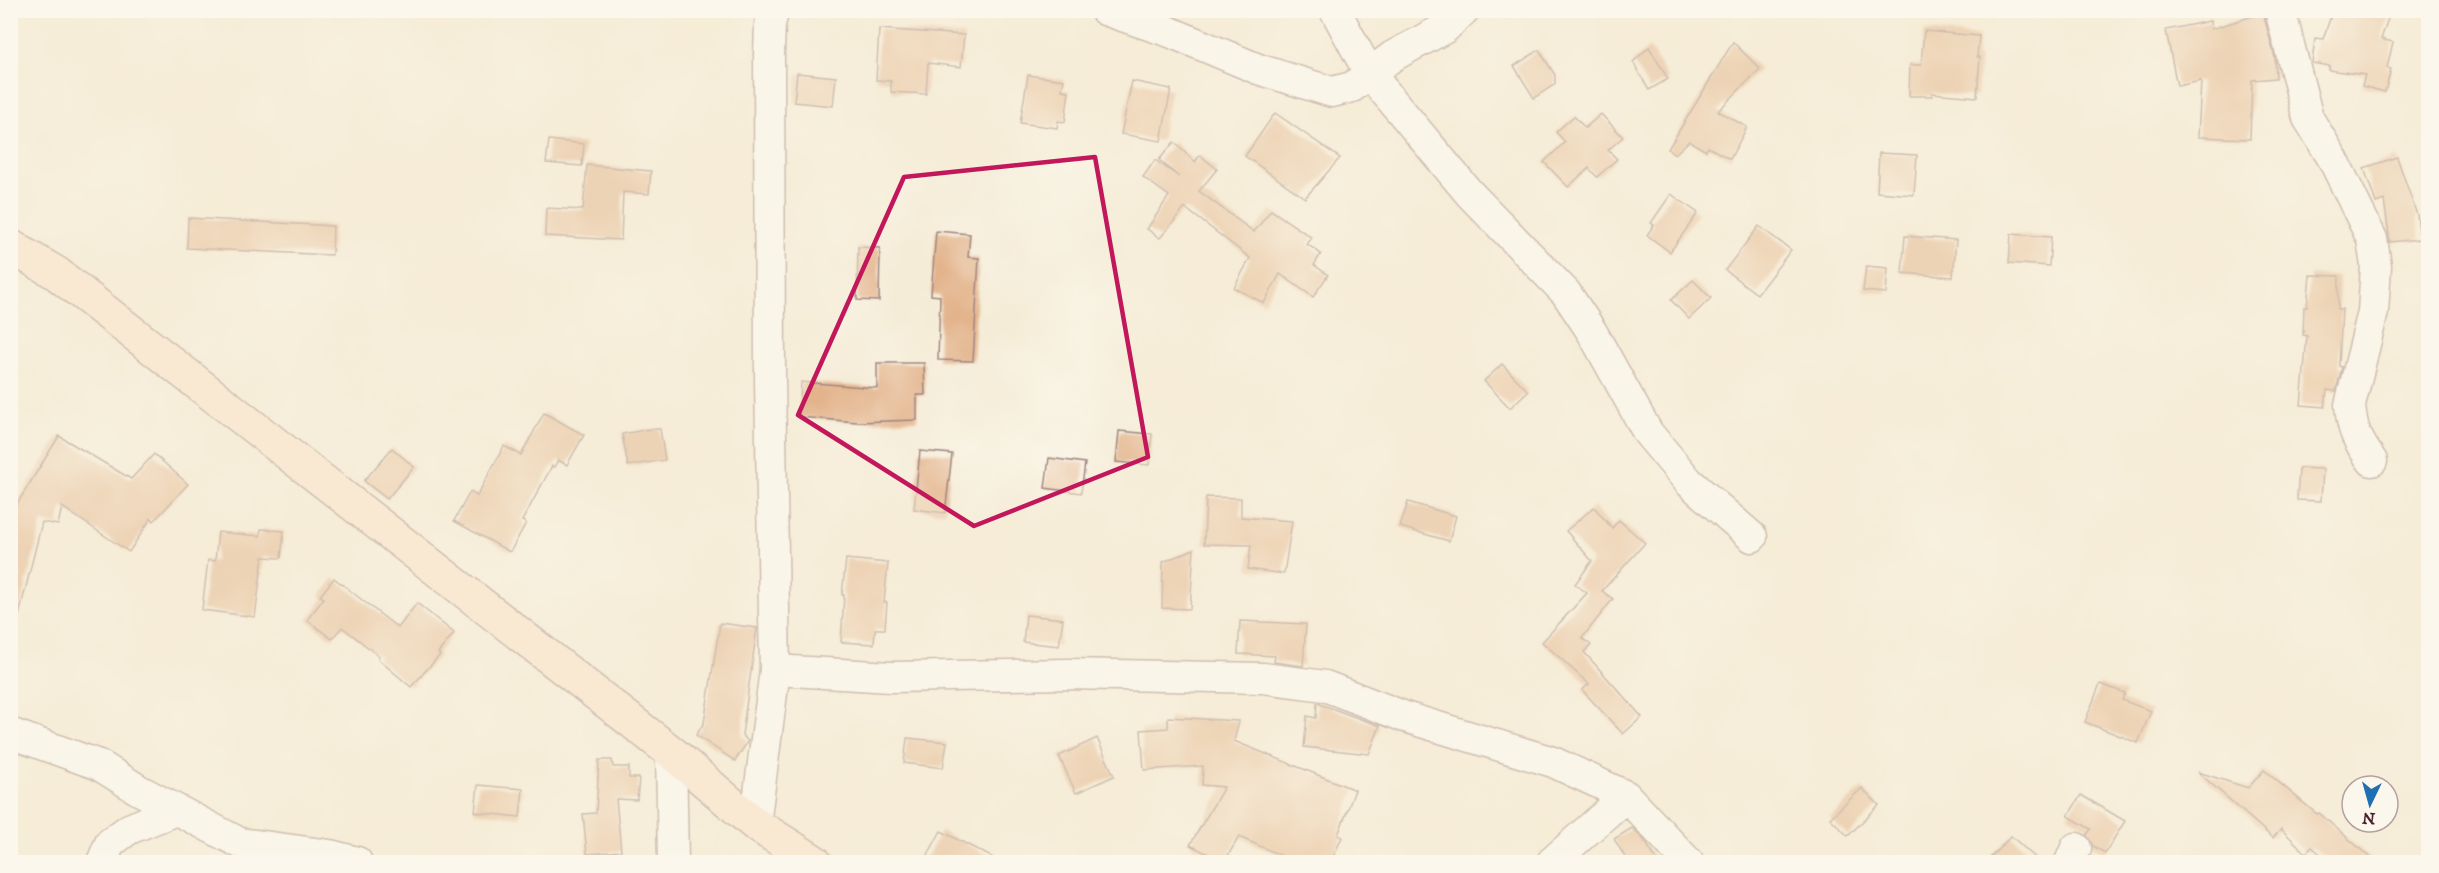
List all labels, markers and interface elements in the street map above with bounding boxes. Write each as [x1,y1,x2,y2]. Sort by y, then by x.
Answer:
north arrow [2340,774,2400,834]
text: N [2361,807,2376,828]

